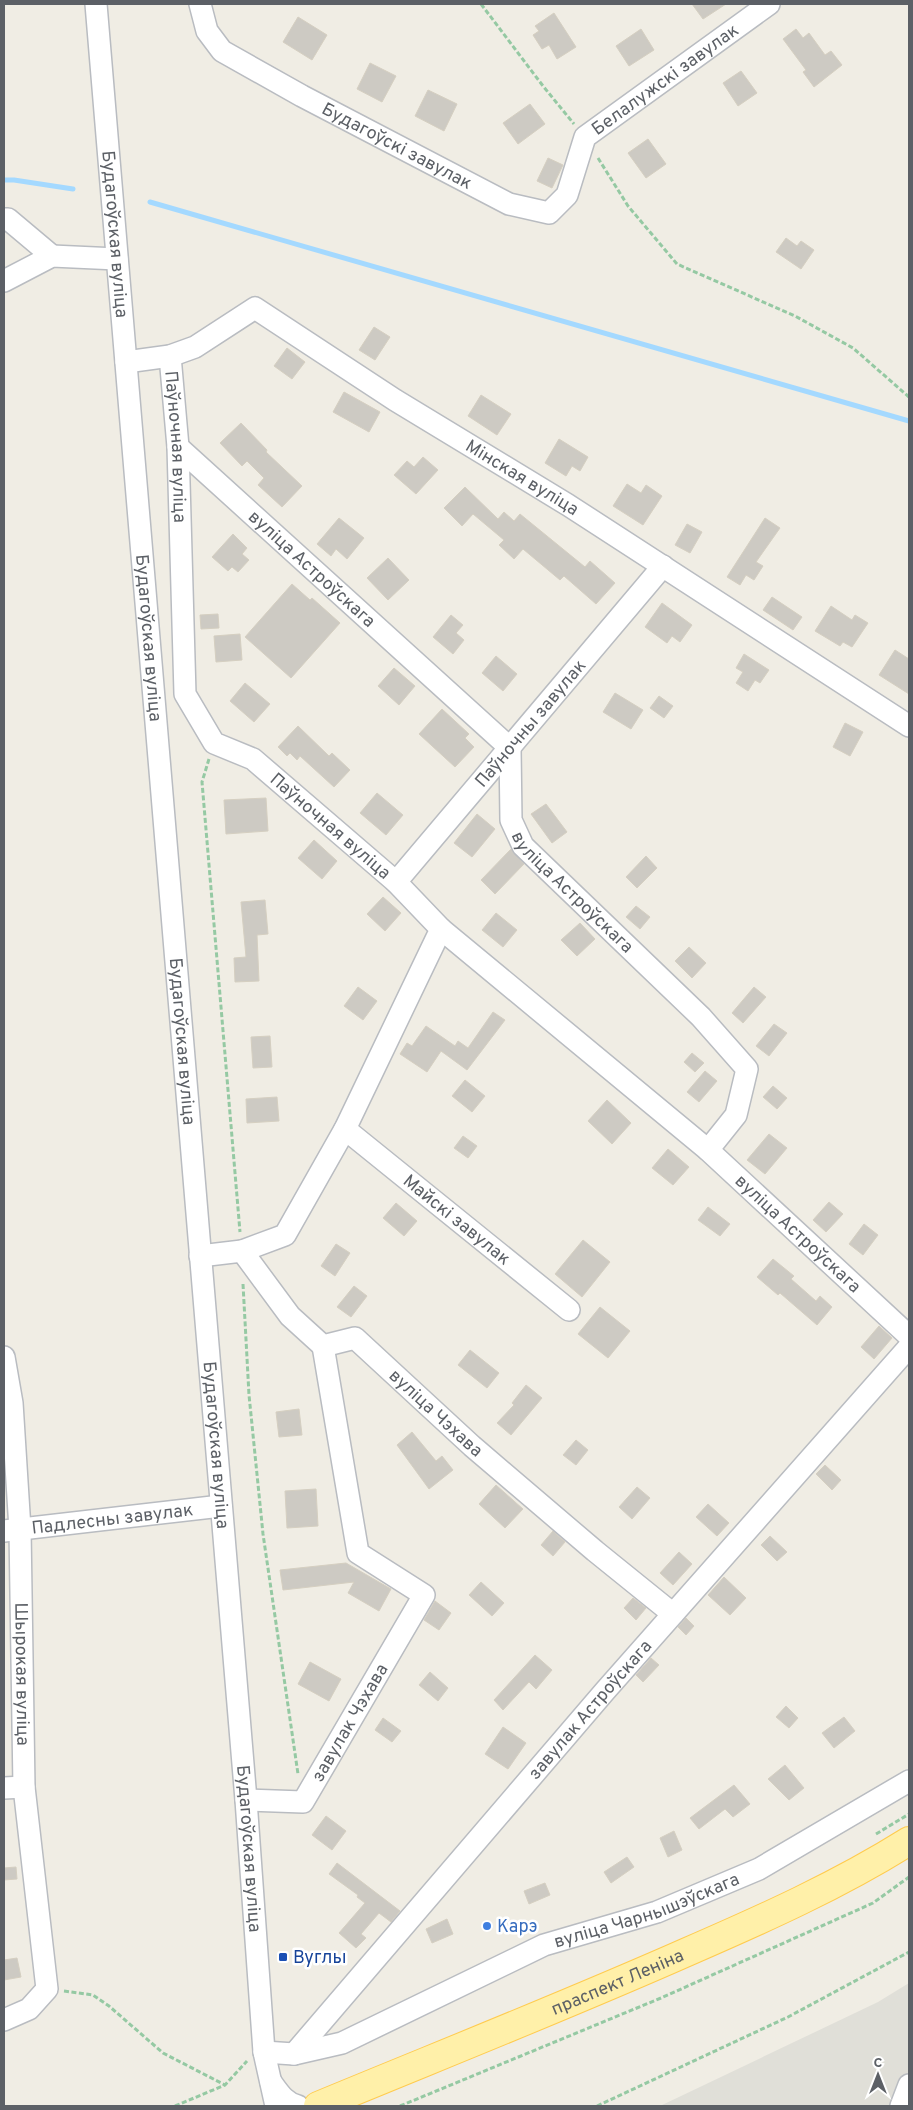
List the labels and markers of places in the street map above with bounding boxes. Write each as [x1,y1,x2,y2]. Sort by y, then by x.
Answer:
place label: Карэ [497,1916,538,1939]
marker: Карэ [481,1920,493,1932]
place label: Вуглы [293,1947,346,1970]
marker: Вуглы [277,1951,289,1963]

